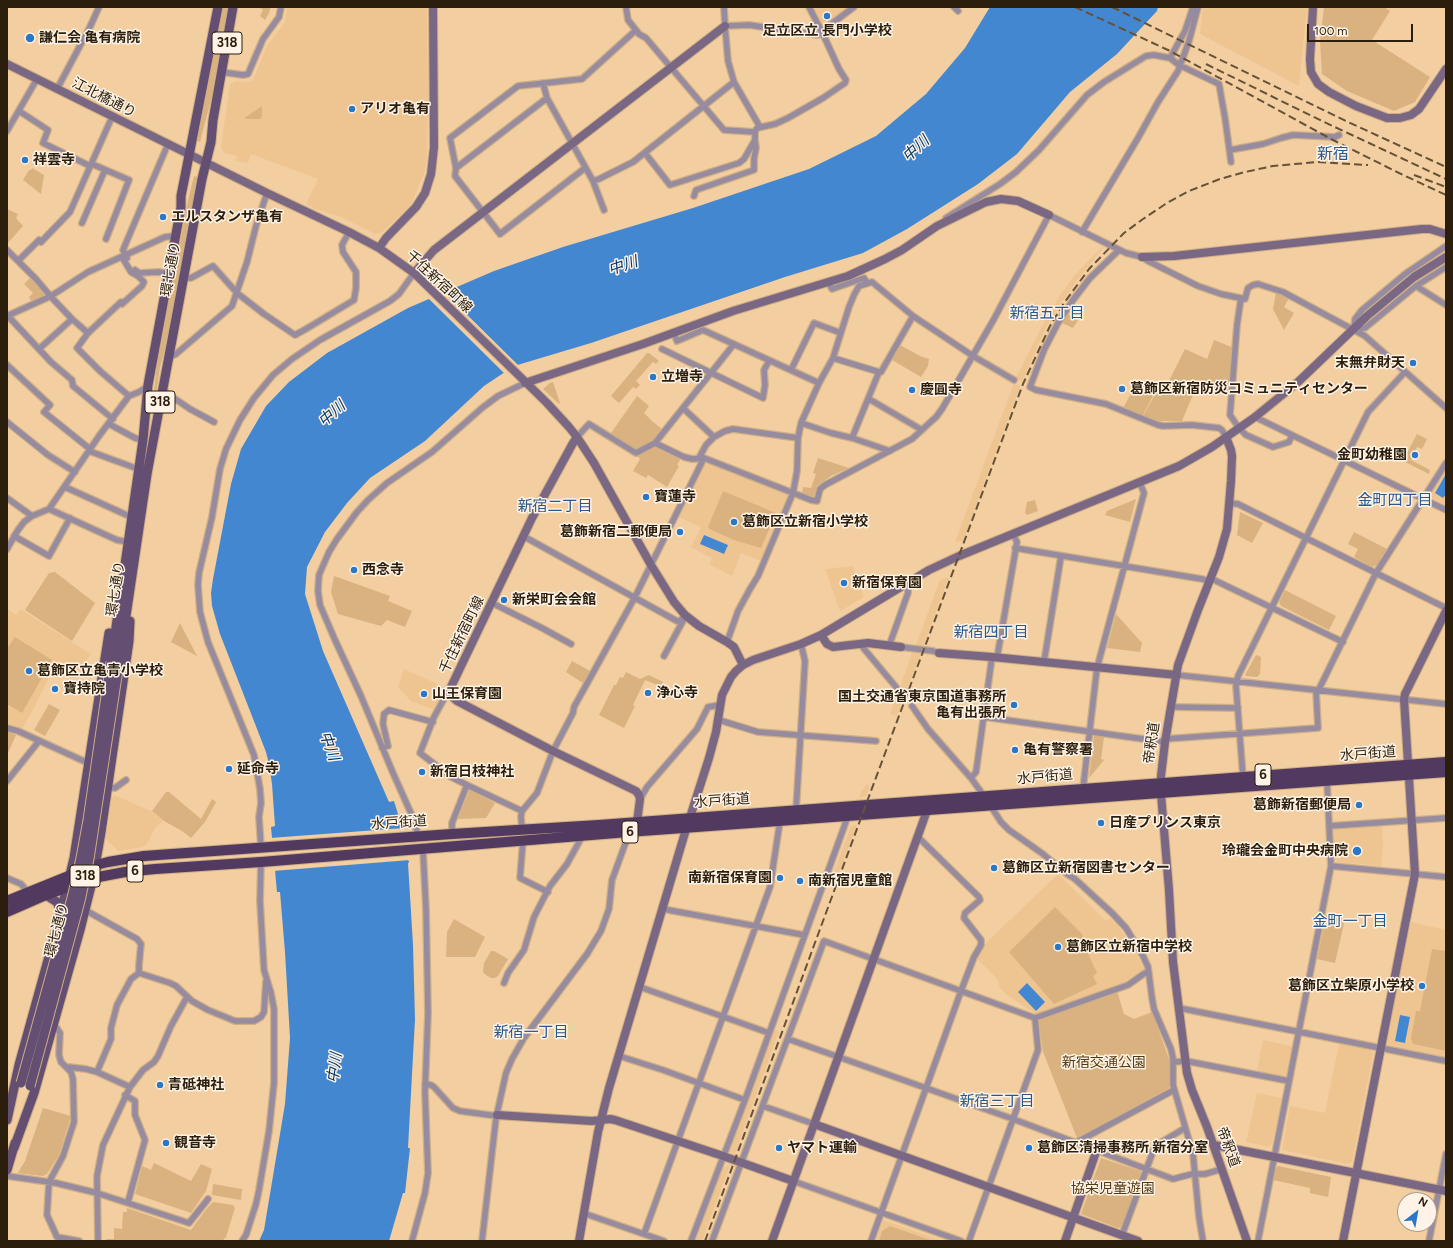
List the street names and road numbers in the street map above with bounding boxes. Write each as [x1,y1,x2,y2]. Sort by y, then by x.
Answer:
road number: 318 [212,32,242,54]
street label: 江北橋通り [69,75,139,121]
street label: 環七通り [158,240,184,298]
street label: 千住新宿町線 [403,247,475,317]
road number: 318 [145,391,175,413]
street label: 環七通り [103,560,129,618]
street label: 千住新宿町線 [436,594,488,676]
street label: 帝釈道 [1141,721,1163,765]
street label: 水戸街道 [1339,744,1397,764]
road number: 6 [1255,764,1271,786]
street label: 水戸街道 [1016,766,1074,788]
street label: 水戸街道 [693,791,751,811]
street label: 水戸街道 [370,813,428,833]
road number: 6 [622,821,638,843]
road number: 6 [127,860,143,882]
road number: 318 [70,865,100,887]
street label: 環七通り [42,901,72,959]
street label: 帝釈道 [1213,1124,1243,1170]

